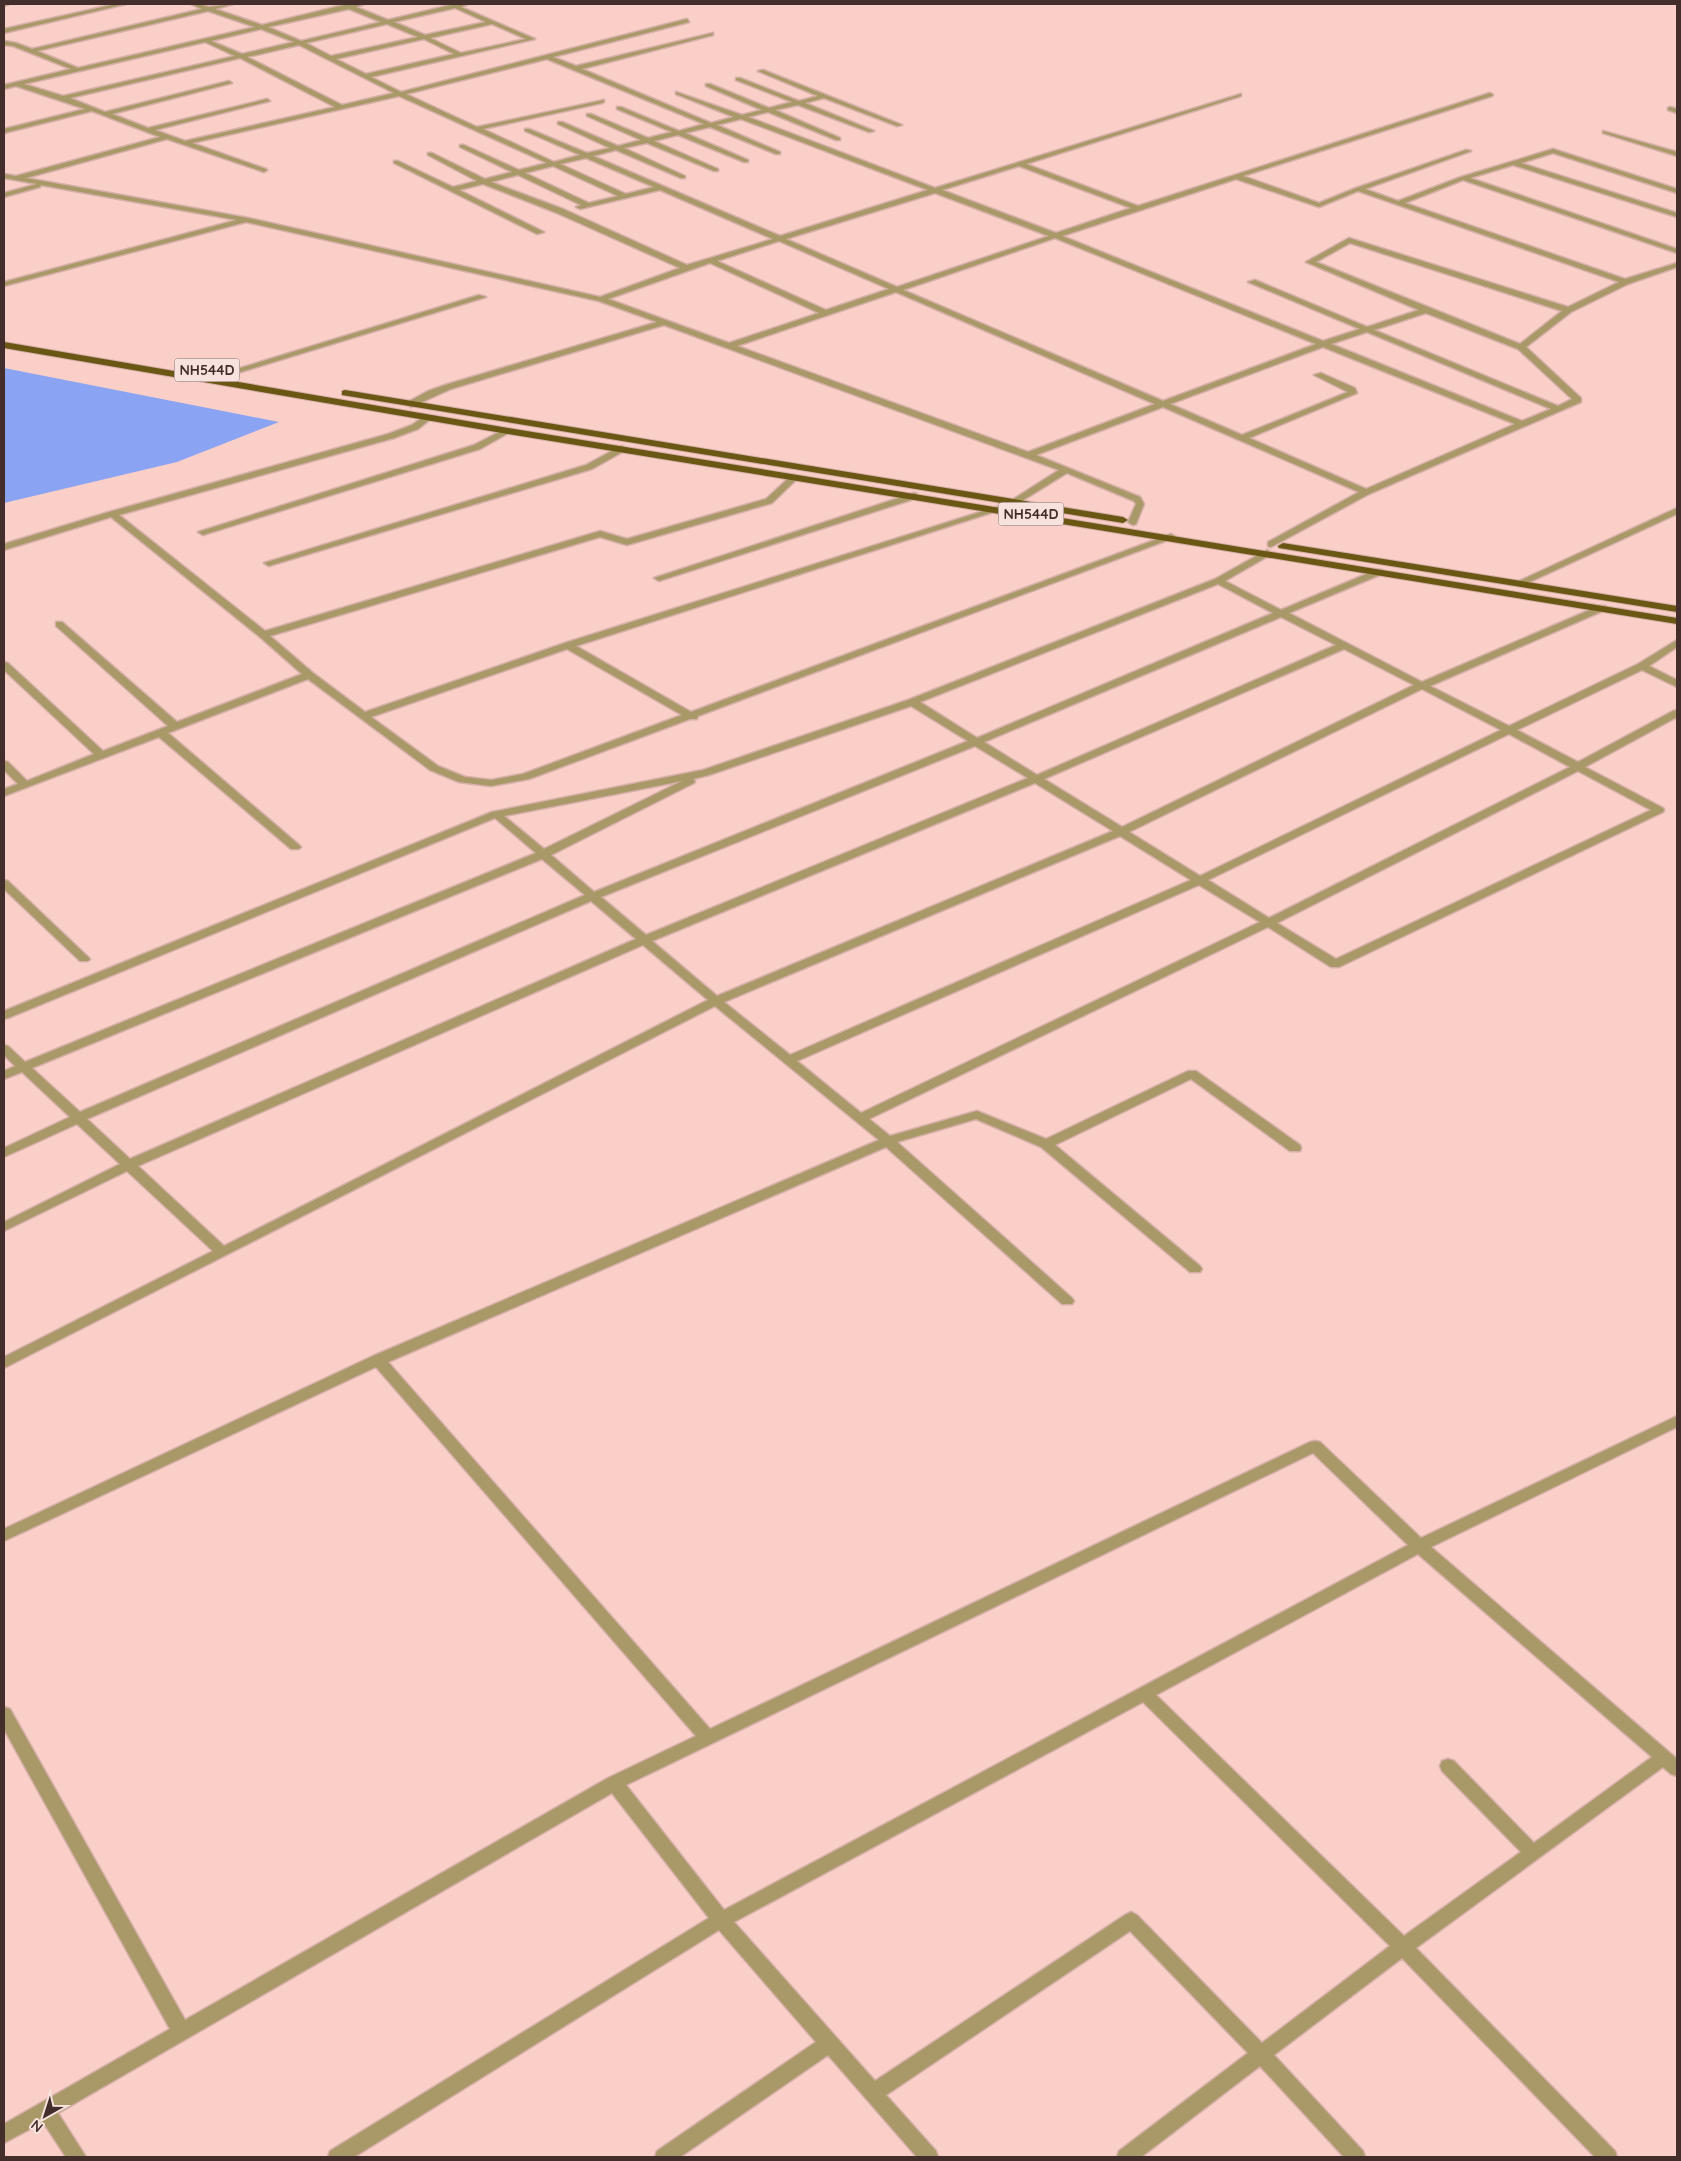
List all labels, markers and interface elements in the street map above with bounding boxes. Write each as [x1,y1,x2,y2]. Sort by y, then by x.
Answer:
road number: NH544D [174,358,240,382]
road number: NH544D [998,502,1064,526]
north arrow [20,2091,70,2141]
text: N [27,2116,46,2136]

